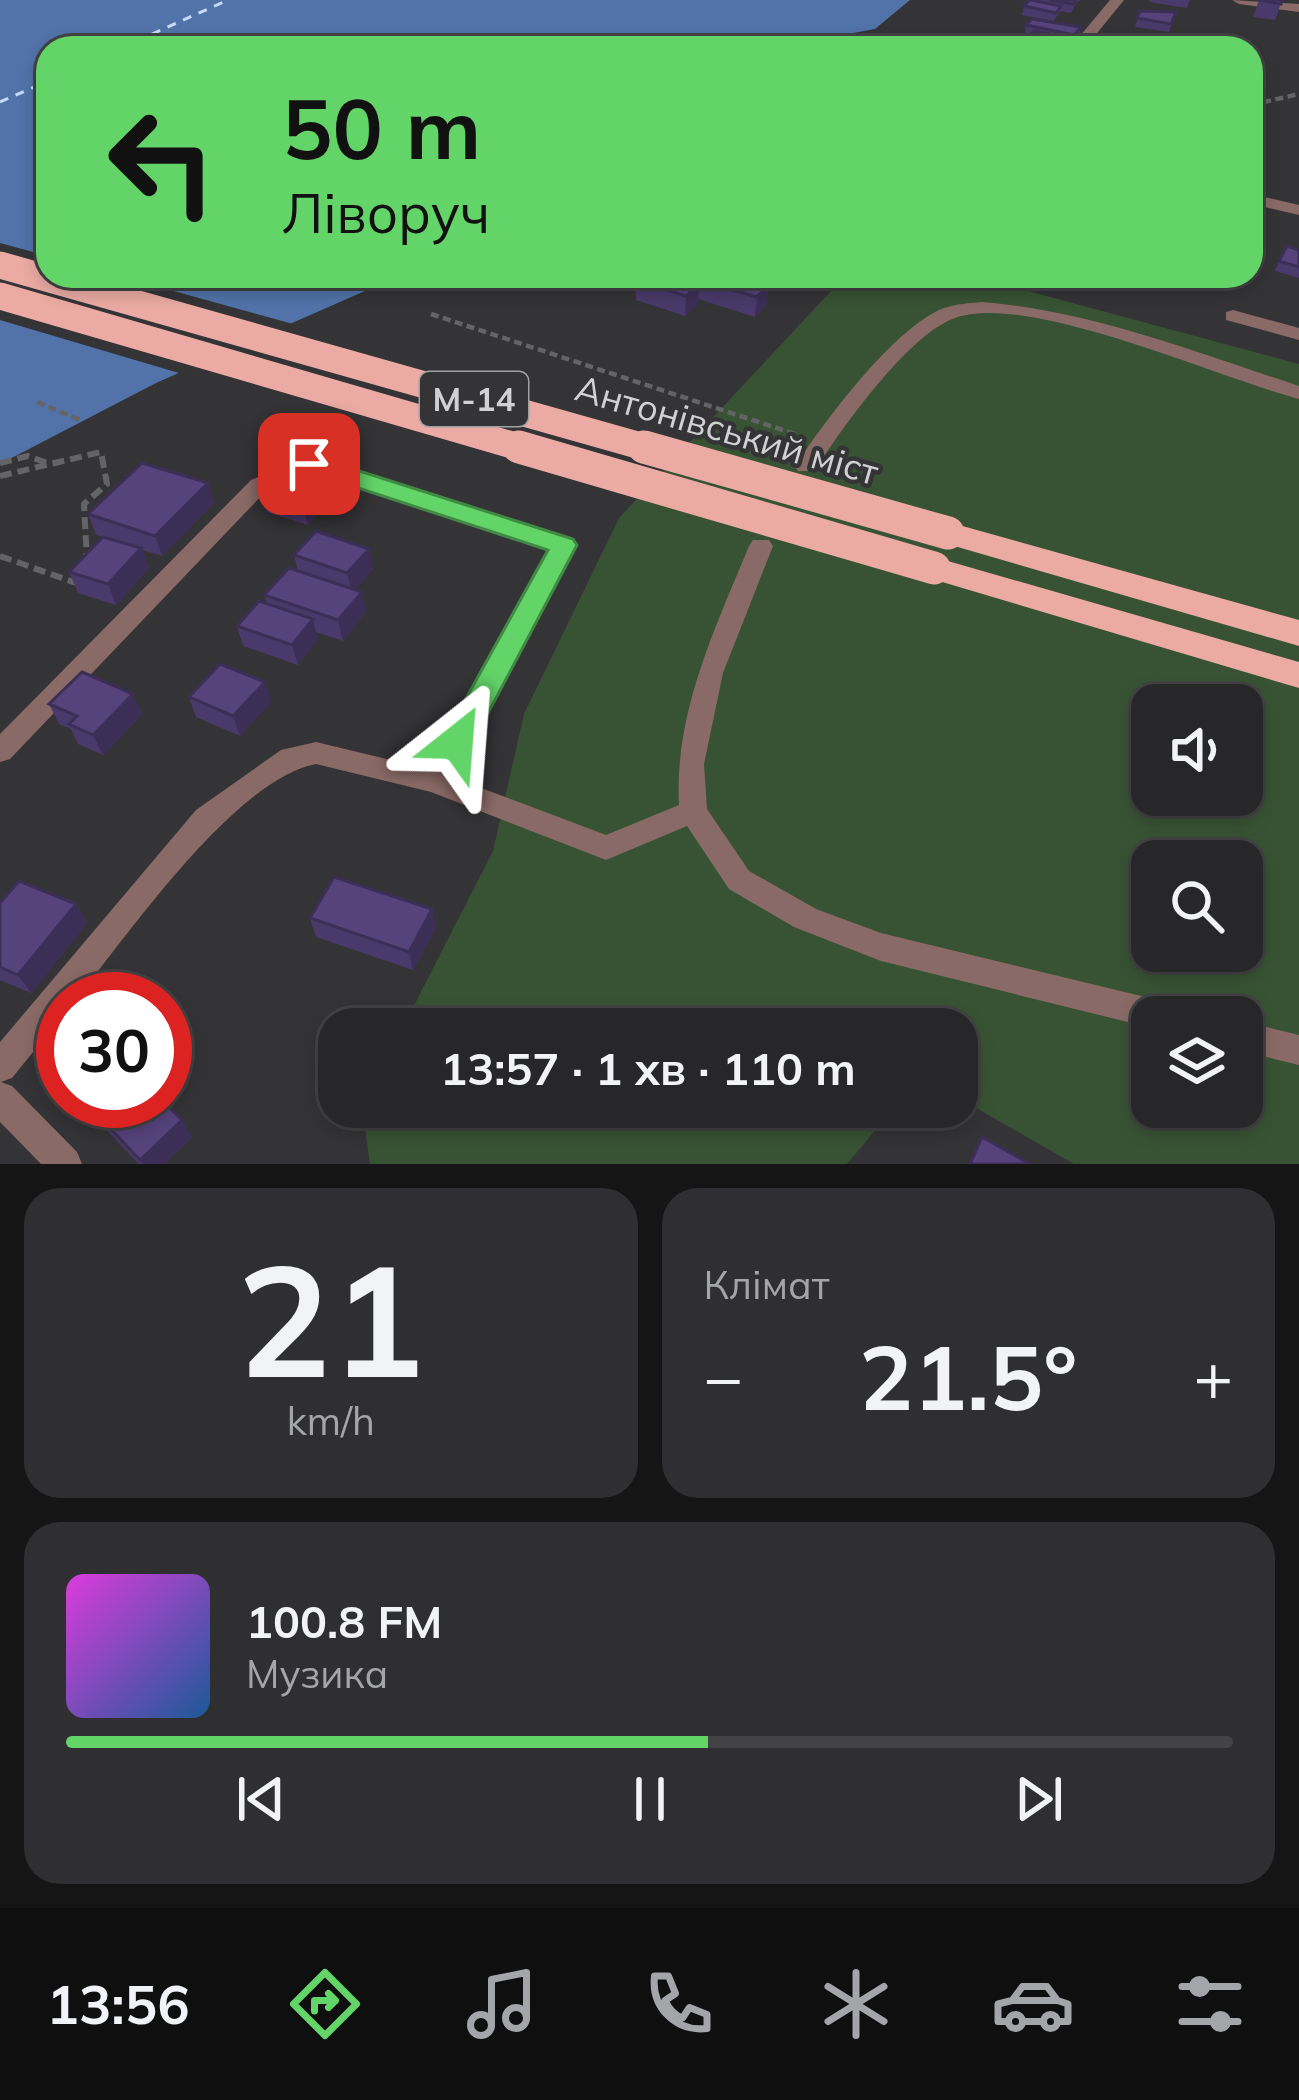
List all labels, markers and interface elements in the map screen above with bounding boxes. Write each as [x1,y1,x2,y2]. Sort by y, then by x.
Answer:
text: 50 m [282,75,481,180]
icon: left [84,84,240,240]
text: Ліворуч [282,179,490,247]
street label: Антонівський міст [570,365,884,494]
road number: М-14 [420,372,528,426]
pin [258,413,360,515]
icon: arrive [276,431,342,497]
position arrow [394,679,520,805]
map controls [1131,684,1263,1128]
button: sound [1131,684,1263,816]
button: search [1131,840,1263,972]
speed limit sign: 30 [36,972,192,1128]
button: layers [1131,996,1263,1128]
text: 13:57 · 1 хв · 110 m [440,1040,856,1096]
text: 21 [237,1220,424,1416]
text: Клімат [704,1260,829,1309]
text: 21.5° [859,1320,1077,1433]
text: − [704,1335,743,1418]
text: + [1193,1335,1233,1418]
text: km/h [287,1396,375,1445]
text: 100.8 FM [246,1593,442,1649]
text: Музика [246,1649,388,1698]
icon: previous [228,1766,294,1832]
icon: pause [617,1766,683,1832]
icon: next [1006,1766,1072,1832]
icon: directions [283,1962,367,2046]
icon: music [460,1962,544,2046]
icon: phone [637,1962,721,2046]
icon: climate [814,1962,898,2046]
icon: car [991,1962,1075,2046]
icon: filters [1168,1962,1252,2046]
text: 13:56 [47,1970,190,2038]

